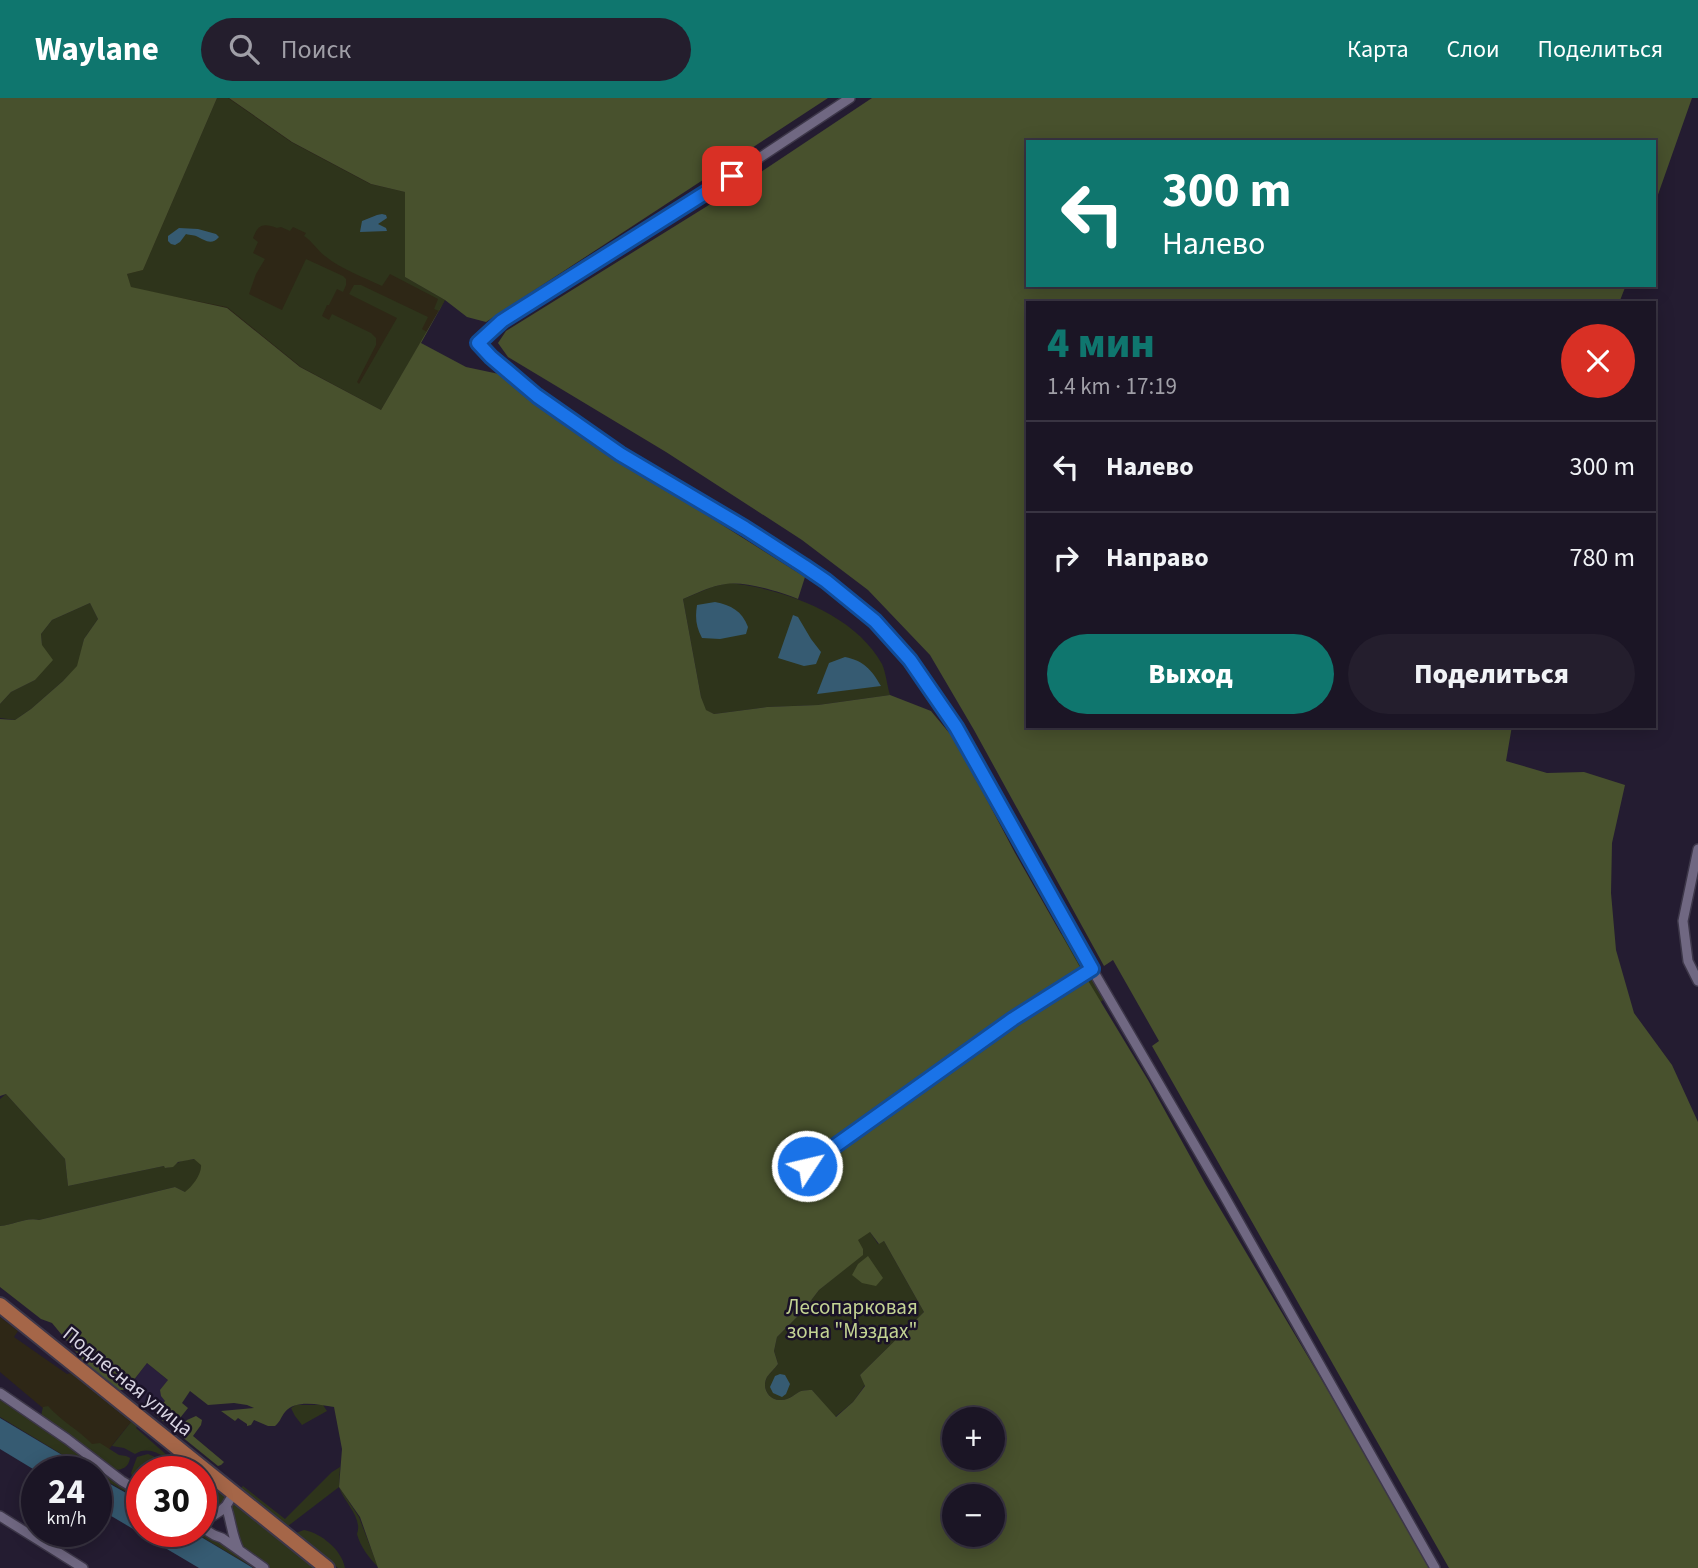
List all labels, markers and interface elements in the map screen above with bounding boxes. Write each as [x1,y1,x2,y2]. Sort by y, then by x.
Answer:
search box [201,18,691,81]
text: Waylane [35,26,159,73]
icon: search [225,30,263,68]
text: Поиск [281,31,351,68]
text: Карта [1347,32,1409,67]
text: Слои [1447,32,1500,67]
text: Поделиться [1538,32,1663,67]
pin [702,146,762,206]
text: 300 m [1162,156,1291,226]
icon: arrive [713,157,751,195]
icon: left [1047,168,1138,259]
text: Налево [1162,221,1265,267]
text: 4 мин [1047,314,1155,374]
button: close [1561,324,1635,398]
text: 1.4 km · 17:19 [1047,370,1177,403]
icon: left [1047,448,1085,486]
text: Налево [1106,448,1194,485]
text: 300 m [1569,448,1635,485]
icon: right [1047,539,1085,577]
text: Направо [1106,539,1209,576]
text: 780 m [1569,539,1635,576]
button: Выход [1047,634,1334,714]
button: Поделиться [1348,634,1635,714]
position arrow [770,1129,844,1203]
park label: Лесопарковая зона "Мэздах" [786,1292,918,1346]
street label: Подлесная улица [56,1319,200,1443]
map controls [942,1407,1005,1547]
button: + [942,1407,1005,1470]
speed limit sign: 30 [126,1456,217,1547]
text: 24 [48,1467,85,1517]
button: − [942,1484,1005,1547]
text: km/h [47,1506,86,1531]

